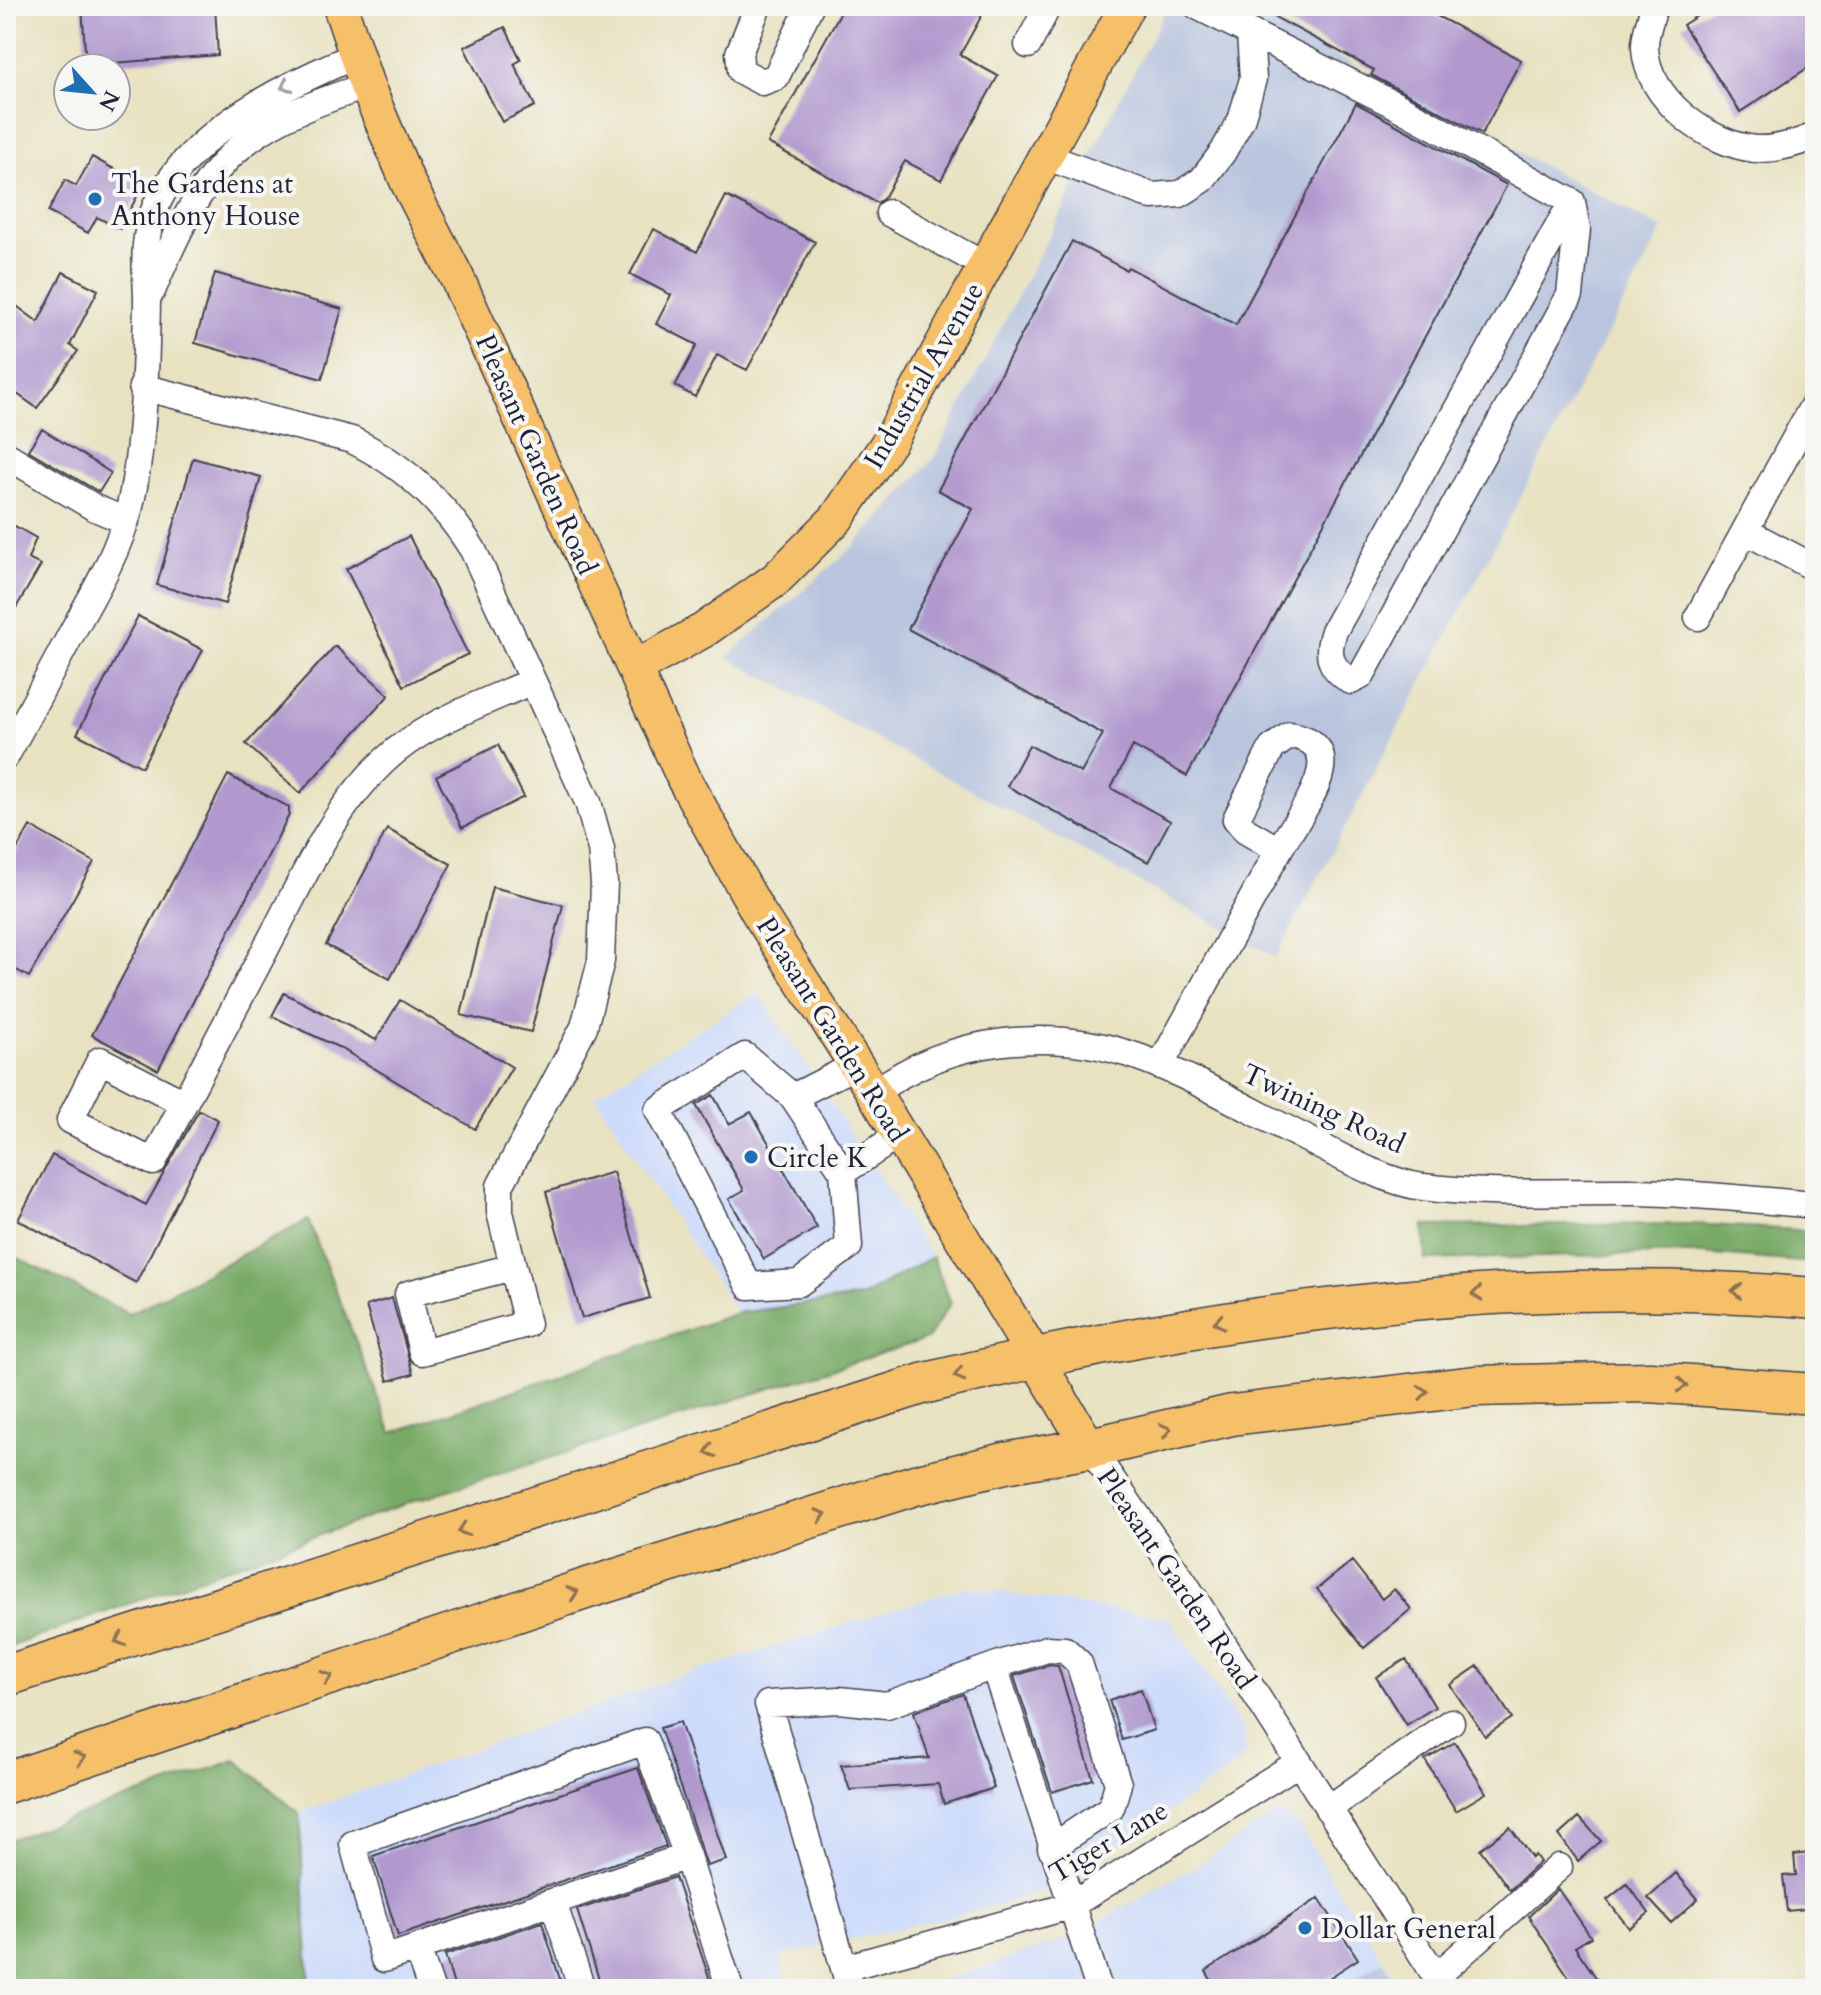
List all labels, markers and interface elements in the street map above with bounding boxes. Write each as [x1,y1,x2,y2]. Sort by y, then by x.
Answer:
north arrow [52,52,132,132]
one-way arrow [279,76,294,92]
text: N [91,85,127,116]
place label: The Gardens at Anthony House [111,165,300,235]
marker: The Gardens at Anthony House [86,190,104,208]
street label: Industrial Avenue [855,275,993,476]
street label: Pleasant Garden Road [466,328,606,581]
street label: Pleasant Garden Road [747,910,917,1150]
street label: Twining Road [1236,1055,1411,1163]
place label: Circle K [767,1139,868,1177]
marker: Circle K [742,1148,760,1166]
one-way arrow [1730,1283,1743,1300]
one-way arrow [1471,1286,1484,1303]
one-way arrow [1212,1313,1226,1330]
one-way arrow [952,1366,966,1383]
one-way arrow [1676,1376,1689,1393]
one-way arrow [1417,1384,1430,1401]
one-way arrow [1159,1423,1172,1440]
one-way arrow [704,1441,718,1457]
street label: Pleasant Garden Road [1088,1460,1264,1697]
one-way arrow [814,1508,827,1524]
one-way arrow [456,1521,470,1537]
one-way arrow [565,1587,579,1603]
one-way arrow [114,1631,127,1647]
one-way arrow [319,1670,333,1686]
one-way arrow [72,1752,86,1768]
street label: Tiger Lane [1042,1792,1175,1892]
place label: Dollar General [1321,1910,1496,1948]
marker: Dollar General [1296,1919,1314,1937]

